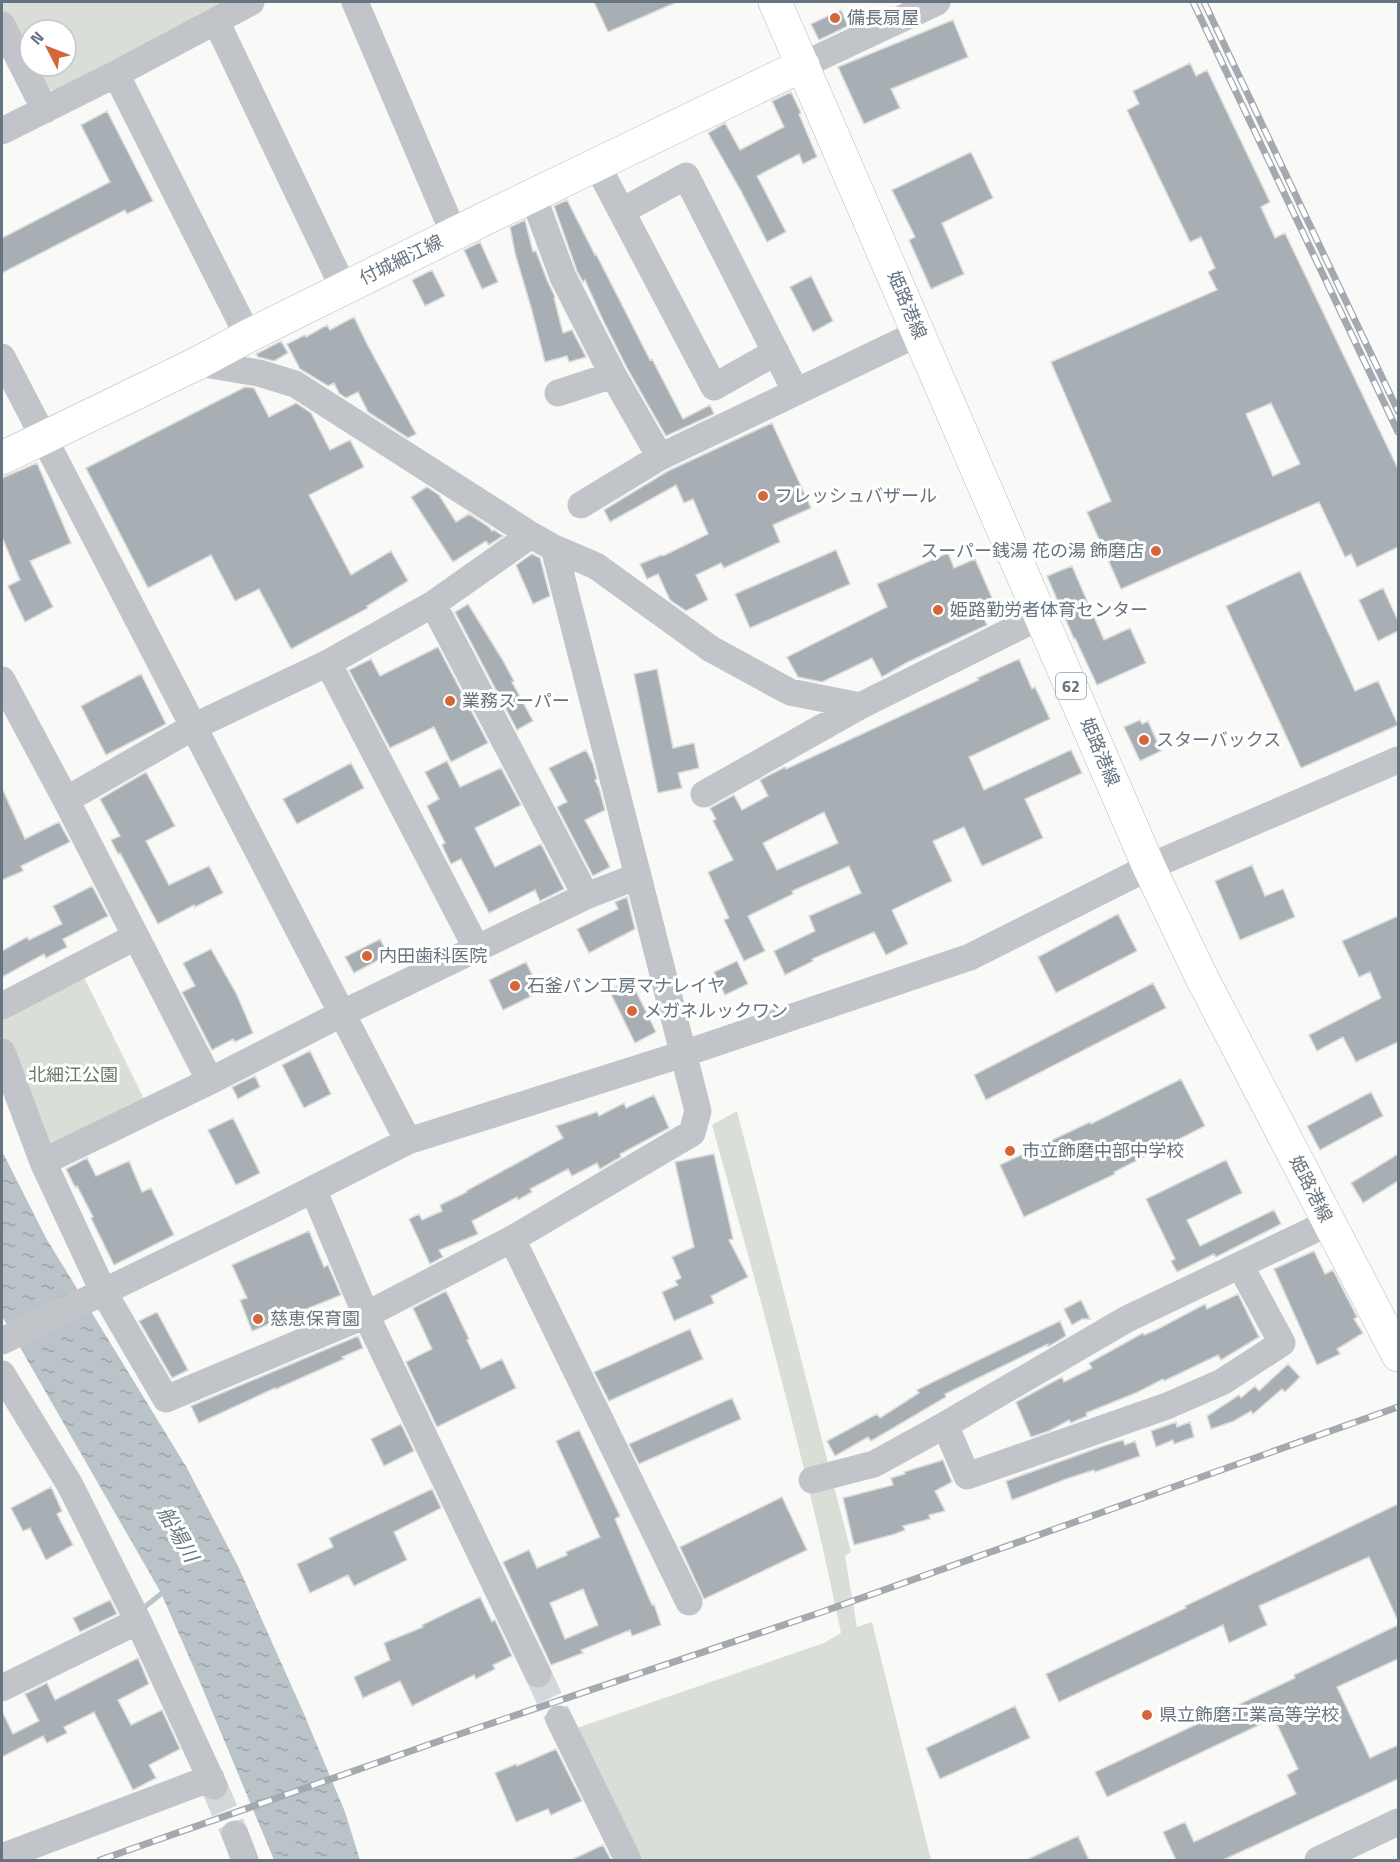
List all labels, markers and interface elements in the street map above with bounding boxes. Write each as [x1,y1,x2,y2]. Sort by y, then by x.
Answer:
place label: 備長扇屋 [847,4,919,31]
marker: 備長扇屋 [828,11,842,25]
north arrow [18,18,78,78]
text: N [24,26,49,50]
street label: 付城細江線 [354,228,447,291]
street label: 姫路港線 [881,266,934,343]
place label: フレッシュバザール [775,482,937,509]
marker: フレッシュバザール [756,489,770,503]
place label: スーパー銭湯 花の湯 飾磨店 [920,537,1144,564]
marker: スーパー銭湯 花の湯 飾磨店 [1149,544,1163,558]
place label: 姫路勤労者体育センター [950,596,1148,623]
marker: 姫路勤労者体育センター [931,603,945,617]
road number: 62 [1056,673,1086,699]
place label: 業務スーパー [462,687,570,714]
marker: 業務スーパー [443,694,457,708]
street label: 姫路港線 [1074,713,1127,790]
place label: スターバックス [1156,726,1281,753]
marker: スターバックス [1137,733,1151,747]
place label: 内田歯科医院 [379,942,487,969]
marker: 内田歯科医院 [360,949,374,963]
place label: 石釜パン工房マナレイヤ [527,972,725,999]
marker: 石釜パン工房マナレイヤ [508,979,522,993]
place label: メガネルックワン [644,997,788,1024]
marker: メガネルックワン [625,1004,639,1018]
park label: 北細江公園 [28,1061,118,1088]
place label: 市立飾磨中部中学校 [1022,1137,1184,1164]
marker: 市立飾磨中部中学校 [1003,1144,1017,1158]
street label: 姫路港線 [1283,1151,1340,1227]
place label: 慈恵保育園 [270,1305,360,1332]
marker: 慈恵保育園 [251,1312,265,1326]
water label: 船場川 [150,1500,208,1569]
place label: 県立飾磨工業高等学校 [1159,1701,1339,1728]
marker: 県立飾磨工業高等学校 [1140,1708,1154,1722]

